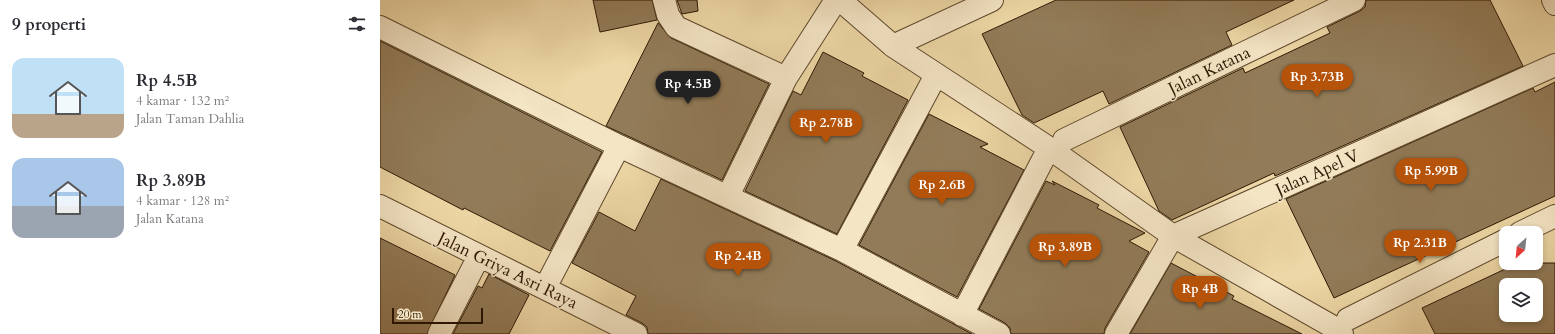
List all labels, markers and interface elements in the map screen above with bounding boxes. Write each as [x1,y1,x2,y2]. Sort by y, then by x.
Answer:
text: 9 properti [12,13,86,36]
icon: filters [346,13,368,35]
street label: Jalan Katana [1162,40,1255,102]
pin: Rp 3.73B [1276,64,1358,98]
text: Rp 3.73B [1290,68,1344,86]
text: Rp 4.5B [136,69,197,92]
pin: Rp 4.5B [651,71,725,105]
icon: home [44,74,92,122]
text: Rp 4.5B [665,75,711,93]
text: 4 kamar · 132 m² [136,92,229,110]
text: Jalan Taman Dahlia [136,110,244,128]
pin: Rp 2.78B [785,110,867,144]
text: Rp 2.78B [799,114,853,132]
street label: Jalan Apel V [1269,144,1363,202]
pin: Rp 5.99B [1390,158,1472,192]
text: Rp 5.99B [1404,162,1458,180]
text: Rp 3.89B [136,169,206,192]
pin: Rp 2.6B [905,172,979,206]
icon: home [44,174,92,222]
text: Rp 2.6B [919,176,965,194]
text: 4 kamar · 128 m² [136,192,229,210]
text: Jalan Katana [136,210,204,228]
street label: Jalan Griya Asri Raya [431,225,582,315]
north arrow [1499,226,1543,270]
map controls [1499,226,1543,322]
pin: Rp 2.31B [1379,230,1461,264]
pin: Rp 3.89B [1024,234,1106,268]
text: Rp 2.31B [1393,234,1447,252]
text: Rp 3.89B [1038,238,1092,256]
pin: Rp 2.4B [701,243,775,277]
text: Rp 2.4B [715,247,761,265]
pin: Rp 4B [1172,276,1228,310]
button: layers [1499,278,1543,322]
text: Rp 4B [1182,280,1218,298]
scale bar [392,306,483,325]
text: 20 m [398,307,422,322]

